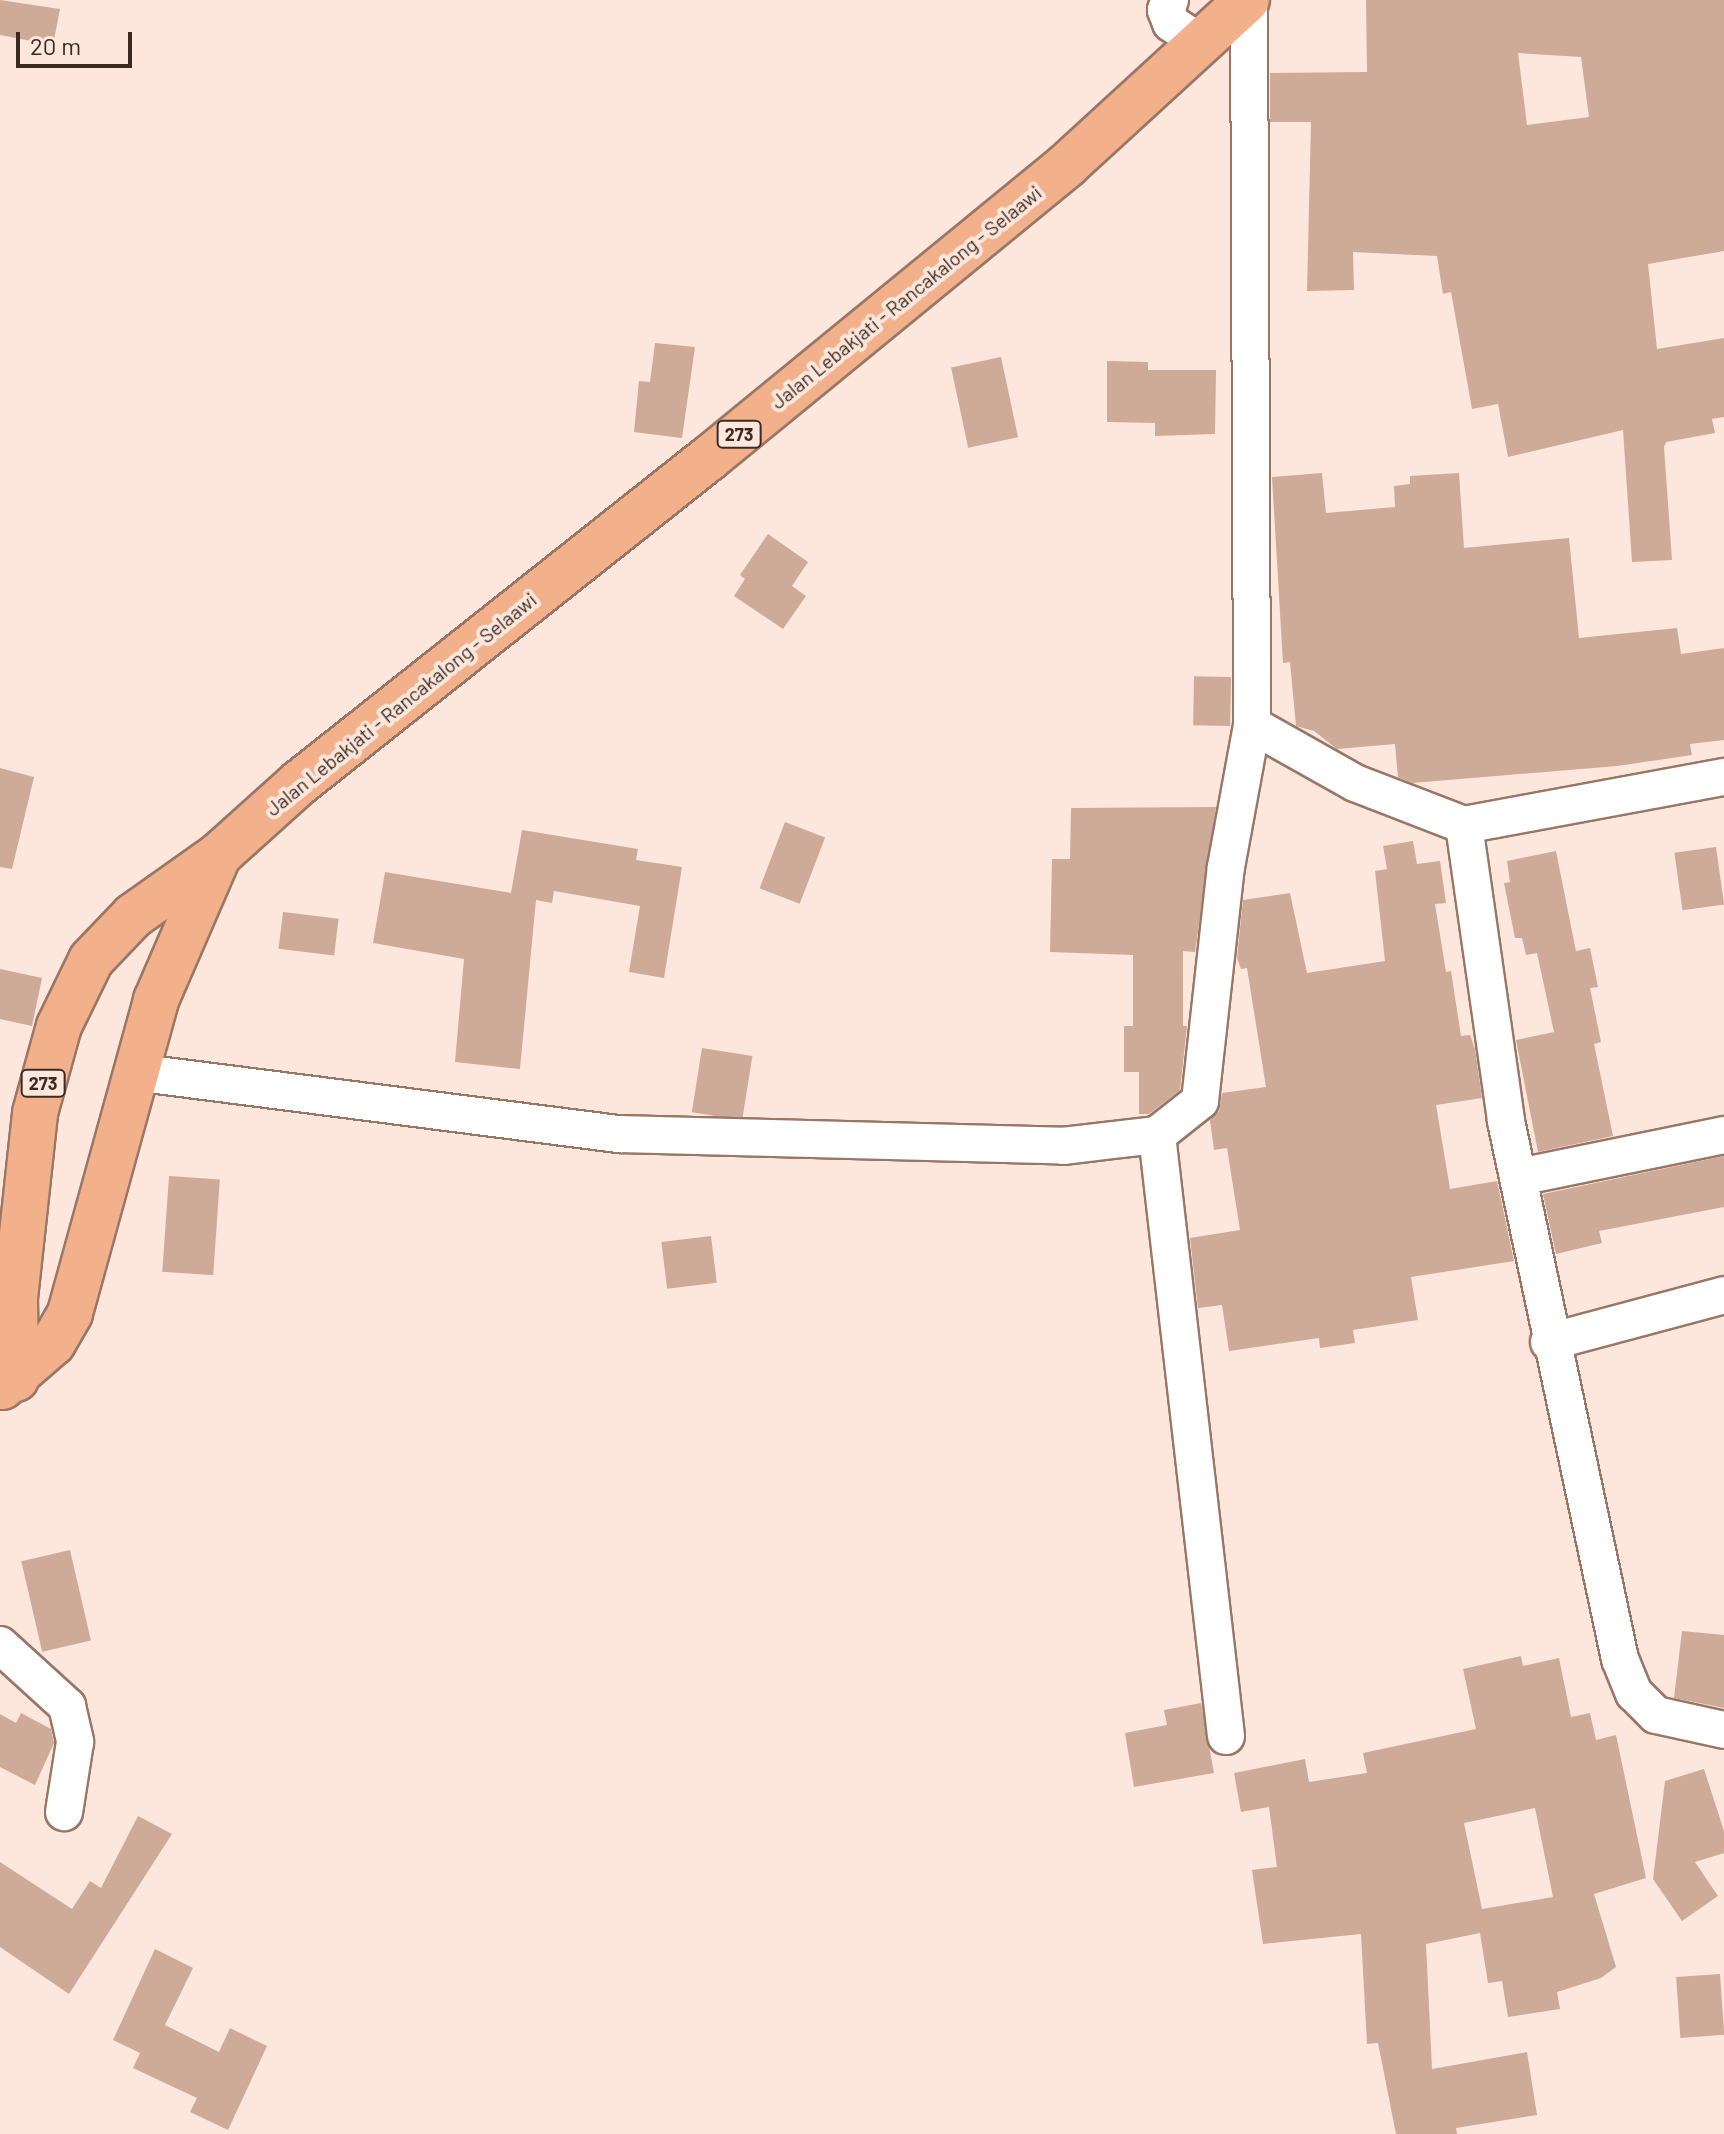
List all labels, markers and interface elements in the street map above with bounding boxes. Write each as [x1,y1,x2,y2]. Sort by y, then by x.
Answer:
scale bar [20,16,136,66]
text: 20 m [30,31,81,60]
street label: Jalan Lebakjati - Rancakalong - Selaawi [766,180,1046,414]
road number: 273 [715,420,763,448]
street label: Jalan Lebakjati - Rancakalong - Selaawi [261,587,541,821]
road number: 273 [19,1069,67,1097]

